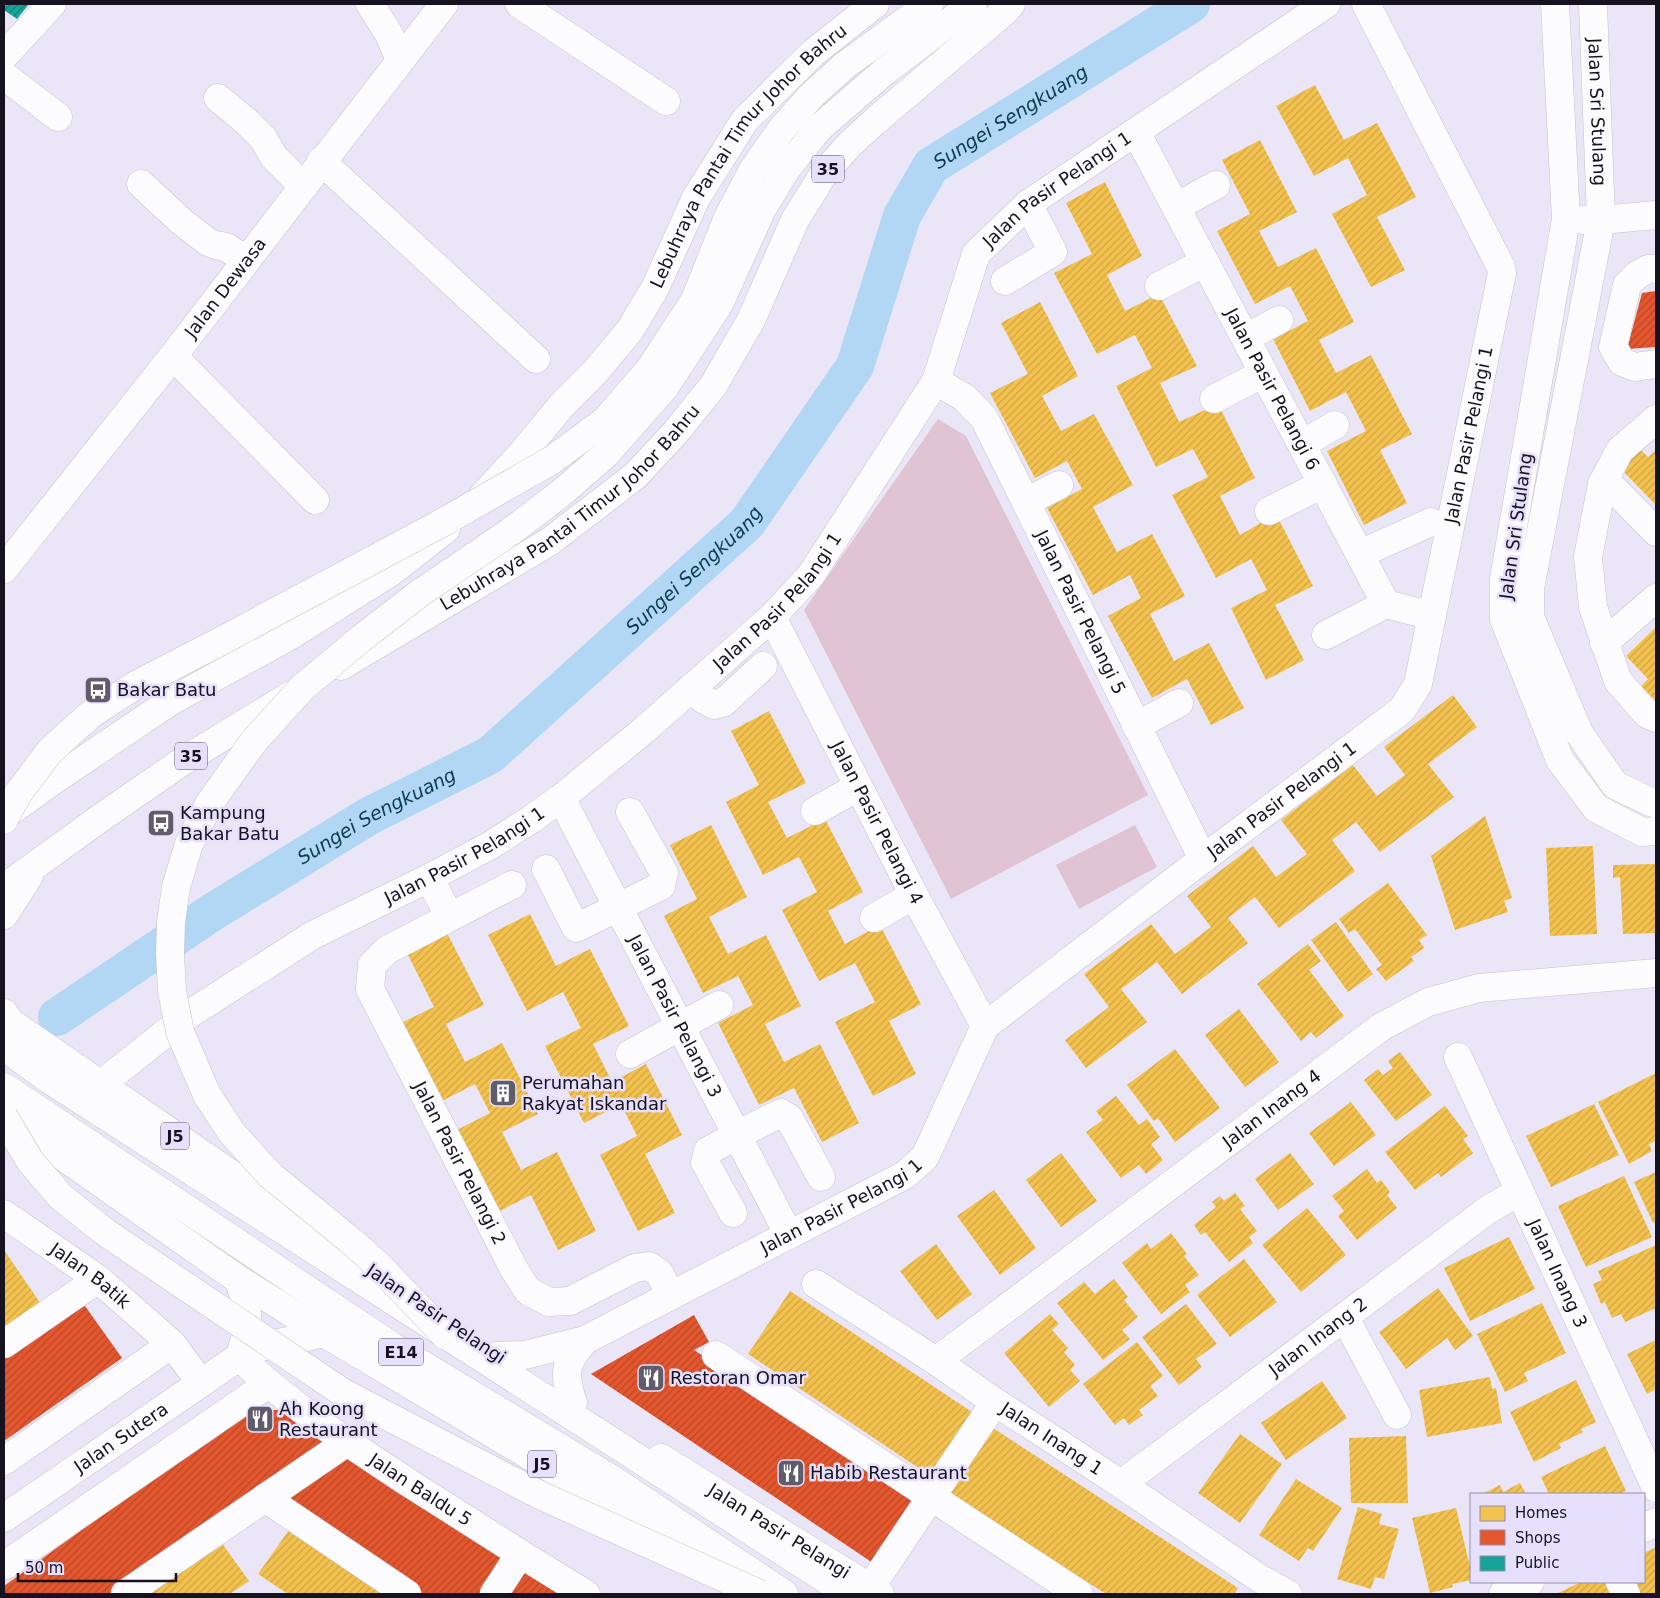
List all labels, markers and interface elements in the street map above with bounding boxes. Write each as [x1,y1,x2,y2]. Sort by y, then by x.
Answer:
street label: Lebuhraya Pantai Timur Johor Bahru [645,20,851,291]
street label: Jalan Sri Stulang [1584,37,1611,186]
water label: Sungei Sengkuang [929,60,1092,173]
street label: Jalan Pasir Pelangi 1 [978,127,1135,252]
road number: 35 [812,156,844,182]
street label: Jalan Dewasa [179,233,270,342]
street label: Jalan Pasir Pelangi 6 [1221,303,1324,474]
street label: Jalan Pasir Pelangi 1 [1440,344,1497,526]
street label: Lebuhraya Pantai Timur Johor Bahru [436,400,704,615]
street label: Jalan Sri Stulang [1495,451,1536,602]
water label: Sungei Sengkuang [621,502,766,638]
street label: Jalan Pasir Pelangi 5 [1031,526,1130,697]
street label: Jalan Pasir Pelangi 1 [708,528,846,675]
bus stop icon: Bakar Batu [83,675,113,705]
place label: Bakar Batu [117,679,216,700]
street label: Jalan Pasir Pelangi 4 [827,736,928,908]
street label: Jalan Pasir Pelangi 1 [1202,737,1360,863]
road number: 35 [175,742,207,769]
water label: Sungei Sengkuang [293,763,459,868]
place label: Kampung Bakar Batu [180,802,279,844]
street label: Jalan Pasir Pelangi 1 [380,802,549,909]
bus stop icon: Kampung Bakar Batu [146,808,176,838]
street label: Jalan Pasir Pelangi 3 [624,930,726,1101]
street label: Jalan Inang 4 [1218,1065,1325,1153]
place label: Perumahan Rakyat Iskandar [522,1072,667,1114]
street label: Jalan Pasir Pelangi 2 [409,1077,511,1248]
building icon: Perumahan Rakyat Iskandar [488,1078,518,1108]
road number: J5 [161,1122,189,1150]
street label: Jalan Pasir Pelangi 1 [756,1154,926,1258]
street label: Jalan Inang 3 [1523,1214,1592,1331]
street label: Jalan Batik [45,1238,135,1313]
street label: Jalan Pasir Pelangi [362,1259,510,1368]
street label: Jalan Inang 2 [1264,1293,1371,1380]
road number: E14 [378,1338,424,1365]
restaurant icon: Restoran Omar [636,1363,666,1393]
place label: Restoran Omar [670,1367,807,1388]
street label: Jalan Inang 1 [996,1397,1107,1479]
street label: Jalan Sutera [69,1398,172,1477]
place label: Ah Koong Restaurant [279,1398,378,1440]
restaurant icon: Ah Koong Restaurant [245,1404,275,1434]
street label: Jalan Baldu 5 [364,1448,476,1530]
road number: J5 [528,1450,556,1478]
restaurant icon: Habib Restaurant [776,1458,806,1488]
place label: Habib Restaurant [810,1462,967,1483]
street label: Jalan Pasir Pelangi [704,1478,854,1583]
legend [1470,1493,1645,1583]
text: Homes [1515,1504,1567,1522]
text: Shops [1515,1529,1561,1547]
scale bar [18,1550,175,1582]
text: Public [1515,1554,1559,1572]
text: 50 m [25,1559,63,1577]

